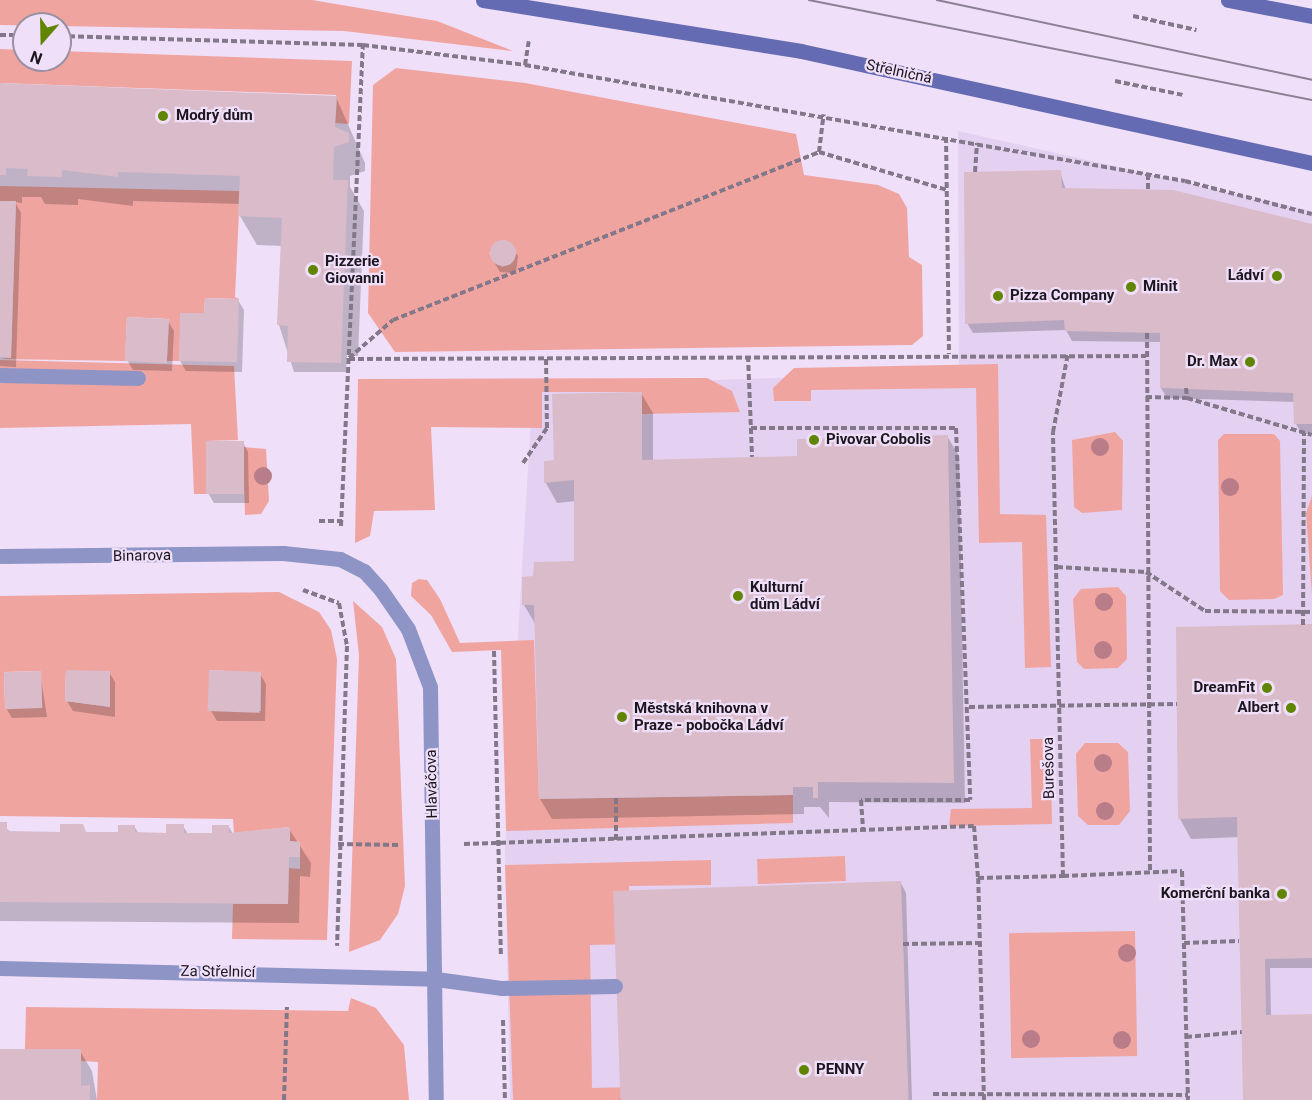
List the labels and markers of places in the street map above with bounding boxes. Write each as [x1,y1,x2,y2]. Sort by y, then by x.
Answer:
marker: Modrý dům [154,107,172,125]
place label: Modrý dům [176,107,253,125]
place label: Pizzerie Giovanni [325,252,384,287]
marker: Pizzerie Giovanni [306,263,320,277]
place label: Ládví [1228,267,1264,285]
marker: Ládví [1268,267,1286,285]
place label: Minit [1143,278,1178,296]
marker: Minit [1124,280,1138,294]
place label: Pizza Company [1010,287,1114,305]
marker: Pizza Company [991,289,1005,303]
place label: Dr. Max [1187,353,1238,371]
marker: Dr. Max [1243,355,1257,369]
place label: Pivovar Cobolis [826,431,931,449]
marker: Pivovar Cobolis [807,433,821,447]
place label: Kulturní dům Ládví [750,578,820,613]
marker: Kulturní dům Ládví [731,589,745,603]
place label: DreamFit [1193,679,1255,697]
marker: DreamFit [1260,681,1274,695]
place label: Městská knihovna v Praze - pobočka Ládví [634,699,784,734]
place label: Albert [1237,699,1279,717]
marker: Albert [1284,701,1298,715]
marker: Městská knihovna v Praze - pobočka Ládví [615,710,629,724]
place label: Komerční banka [1161,885,1270,903]
marker: Komerční banka [1275,887,1289,901]
place label: PENNY [816,1061,864,1079]
marker: PENNY [797,1063,811,1077]

